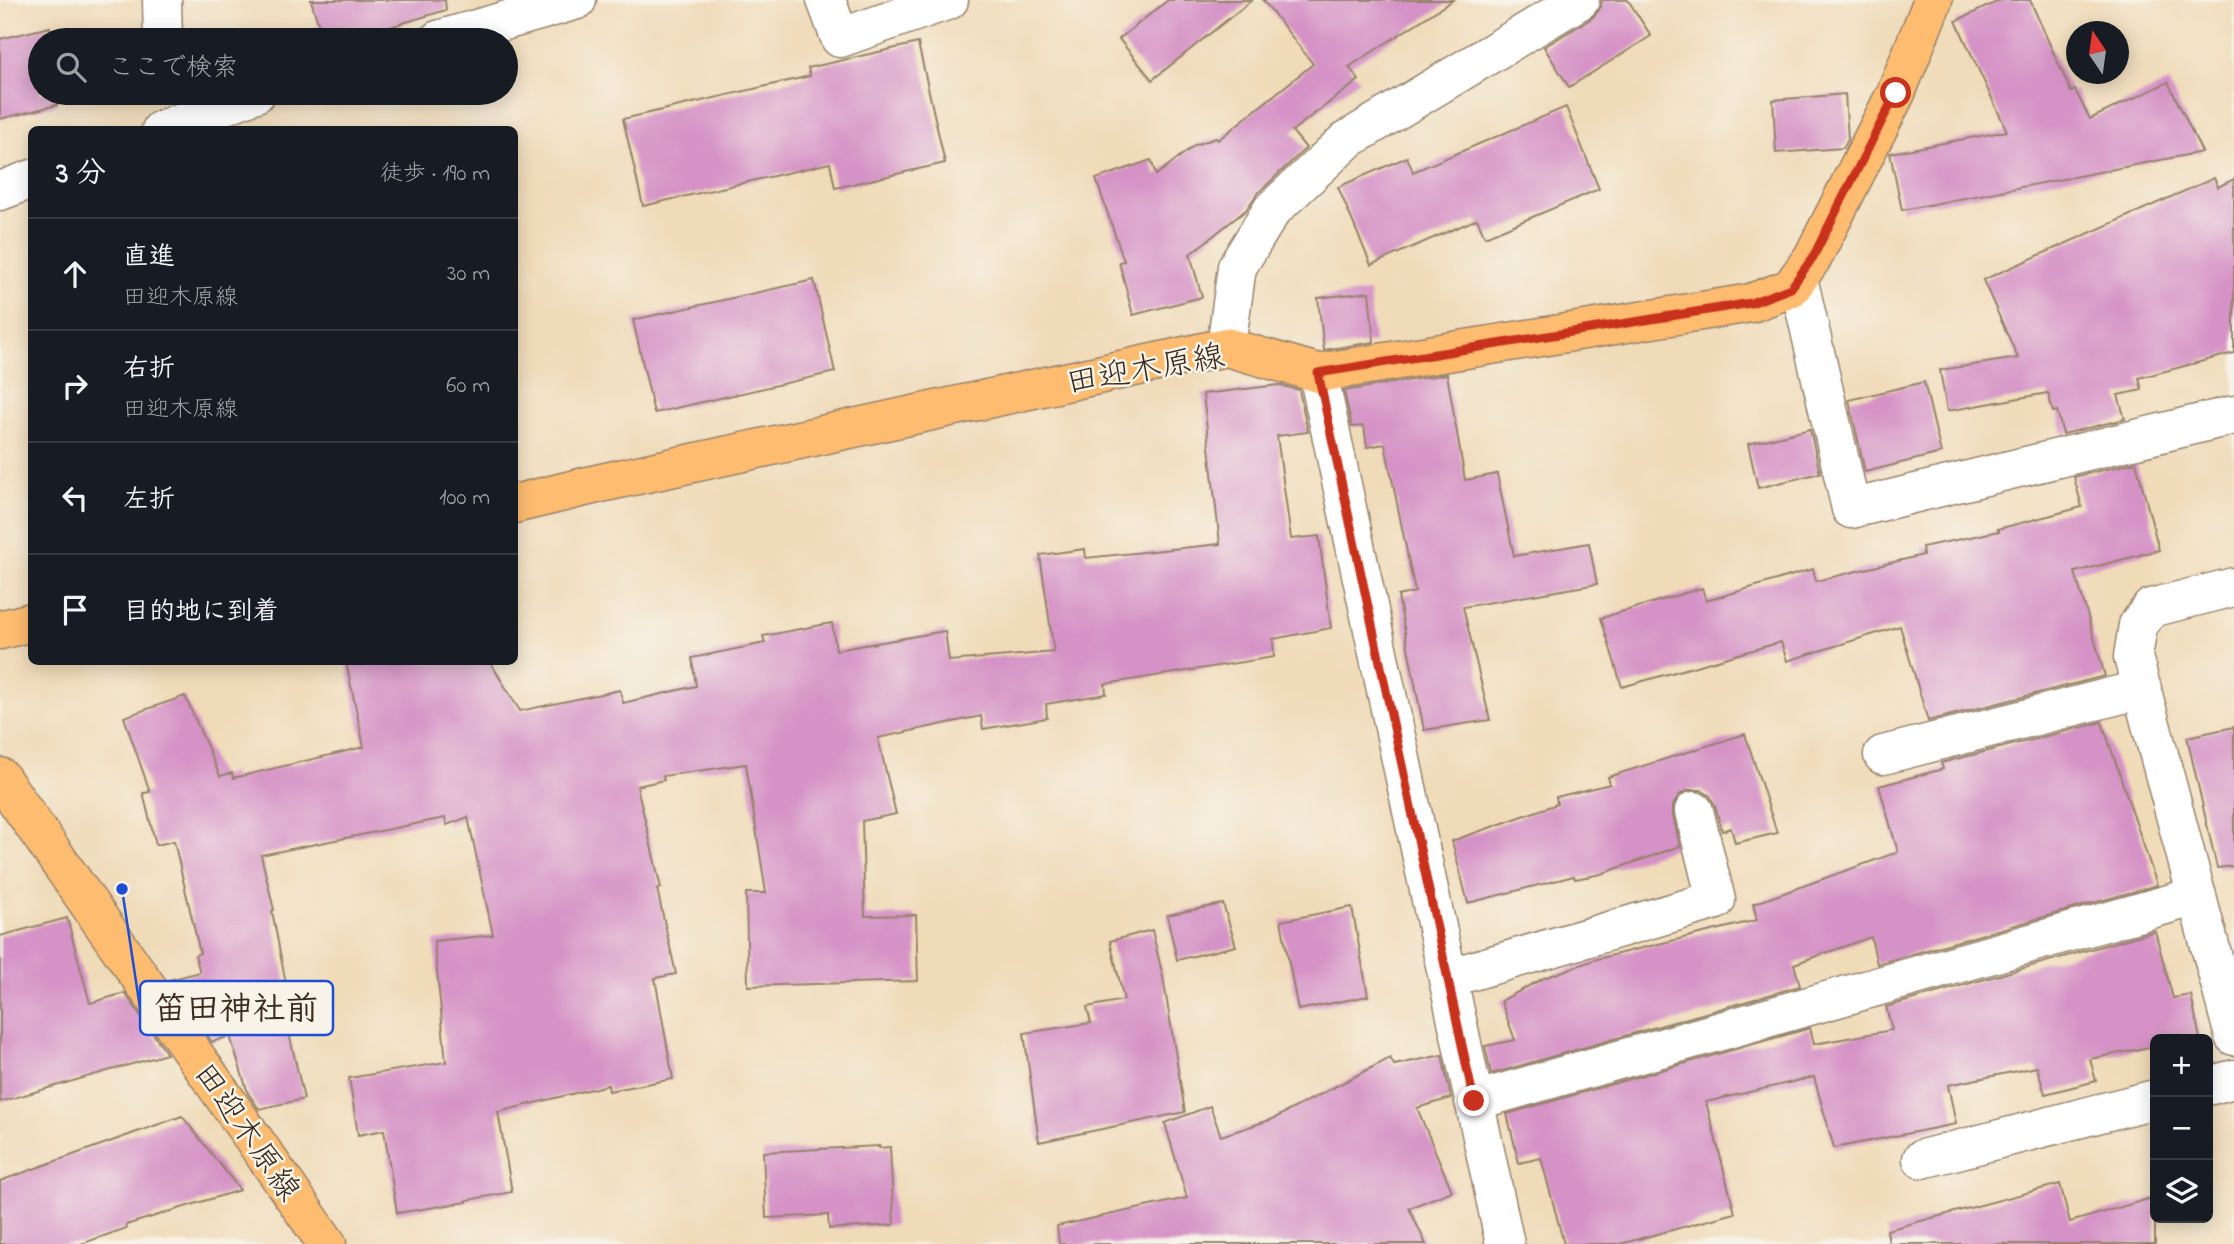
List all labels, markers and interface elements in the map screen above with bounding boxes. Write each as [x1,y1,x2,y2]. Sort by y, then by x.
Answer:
north arrow [2066,21,2129,84]
search box [28,28,518,105]
icon: search [52,48,90,86]
text: ここで検索 [108,50,238,88]
route start [1880,77,1911,108]
text: 3 分 [56,153,106,197]
text: 徒歩 · 190 m [380,158,490,191]
text: 直進 [123,239,175,277]
icon: ahead [56,255,94,293]
text: 30 m [447,258,490,291]
text: 田迎木原線 [123,282,238,315]
street label: 田迎木原線 [1063,334,1228,408]
text: 右折 [123,351,175,389]
icon: right [56,367,94,405]
text: 60 m [446,370,490,403]
text: 田迎木原線 [123,394,238,427]
icon: left [56,479,94,517]
text: 左折 [123,482,175,520]
text: 100 m [439,482,490,515]
icon: arrive [56,591,94,629]
text: 目的地に到着 [123,594,279,632]
callout: 笛田神社前 [140,981,333,1035]
text: 笛田神社前 [154,987,319,1035]
map controls [2150,1034,2213,1223]
button: + [2150,1034,2213,1097]
street label: 田迎木原線 [180,1054,310,1212]
route end [1458,1085,1489,1116]
button: − [2150,1097,2213,1160]
button: layers [2150,1160,2213,1223]

